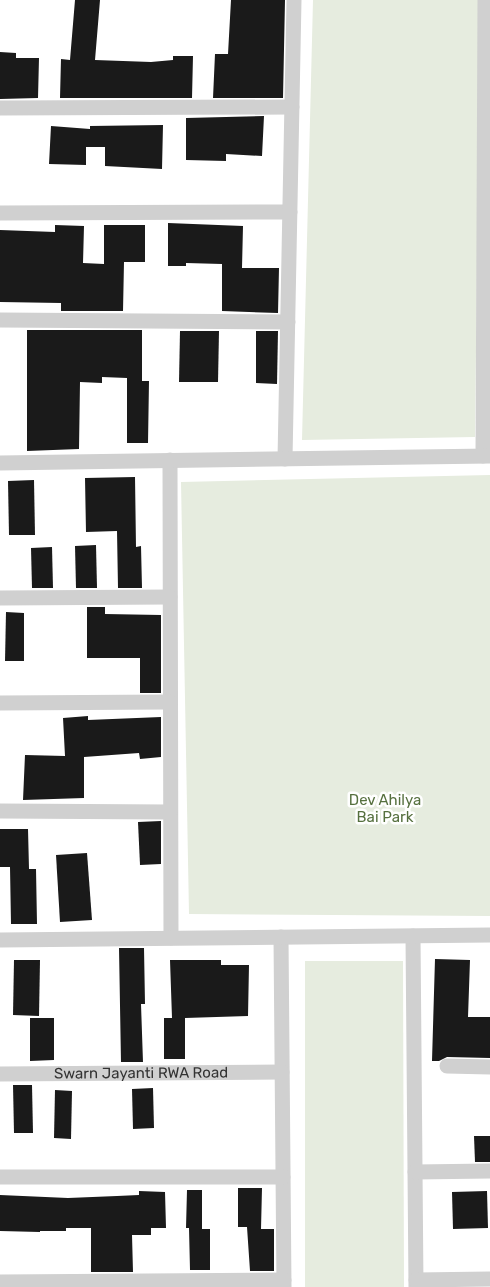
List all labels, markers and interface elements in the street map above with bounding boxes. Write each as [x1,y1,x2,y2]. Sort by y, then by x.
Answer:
park label: Dev Ahilya Bai Park [349,791,421,826]
street label: Swarn Jayanti RWA Road [54,1063,228,1083]

